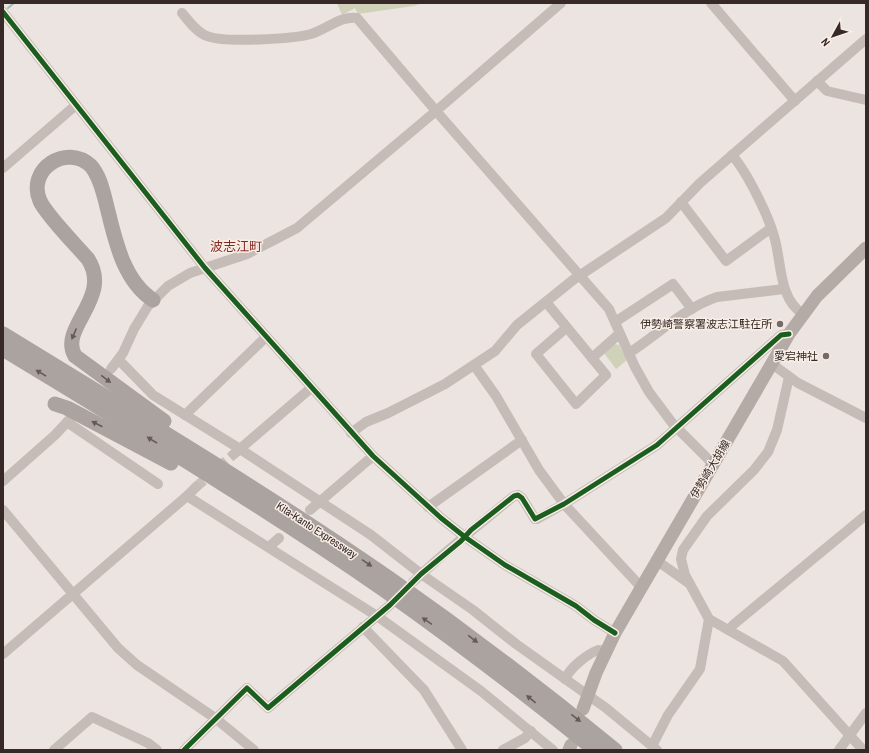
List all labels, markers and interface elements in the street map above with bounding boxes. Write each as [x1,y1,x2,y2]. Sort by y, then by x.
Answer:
north arrow [813,16,853,56]
text: N [818,35,833,49]
district label: 波志江町 [210,238,262,255]
place label: 伊勢崎警察署波志江駐在所 [640,317,773,331]
marker: 伊勢崎警察署波志江駐在所 [775,319,785,329]
one-way arrow [71,329,77,341]
place label: 愛宕神社 [774,349,818,363]
marker: 愛宕神社 [821,351,831,361]
one-way arrow [35,369,47,376]
one-way arrow [101,375,112,383]
one-way arrow [91,420,103,427]
one-way arrow [146,437,158,444]
street label: 伊勢崎大胡線 [687,437,733,501]
street label: Kita-Kanto Expressway [274,499,361,562]
one-way arrow [362,559,372,567]
one-way arrow [422,617,433,625]
one-way arrow [467,634,478,643]
one-way arrow [526,695,537,704]
one-way arrow [570,714,581,722]

